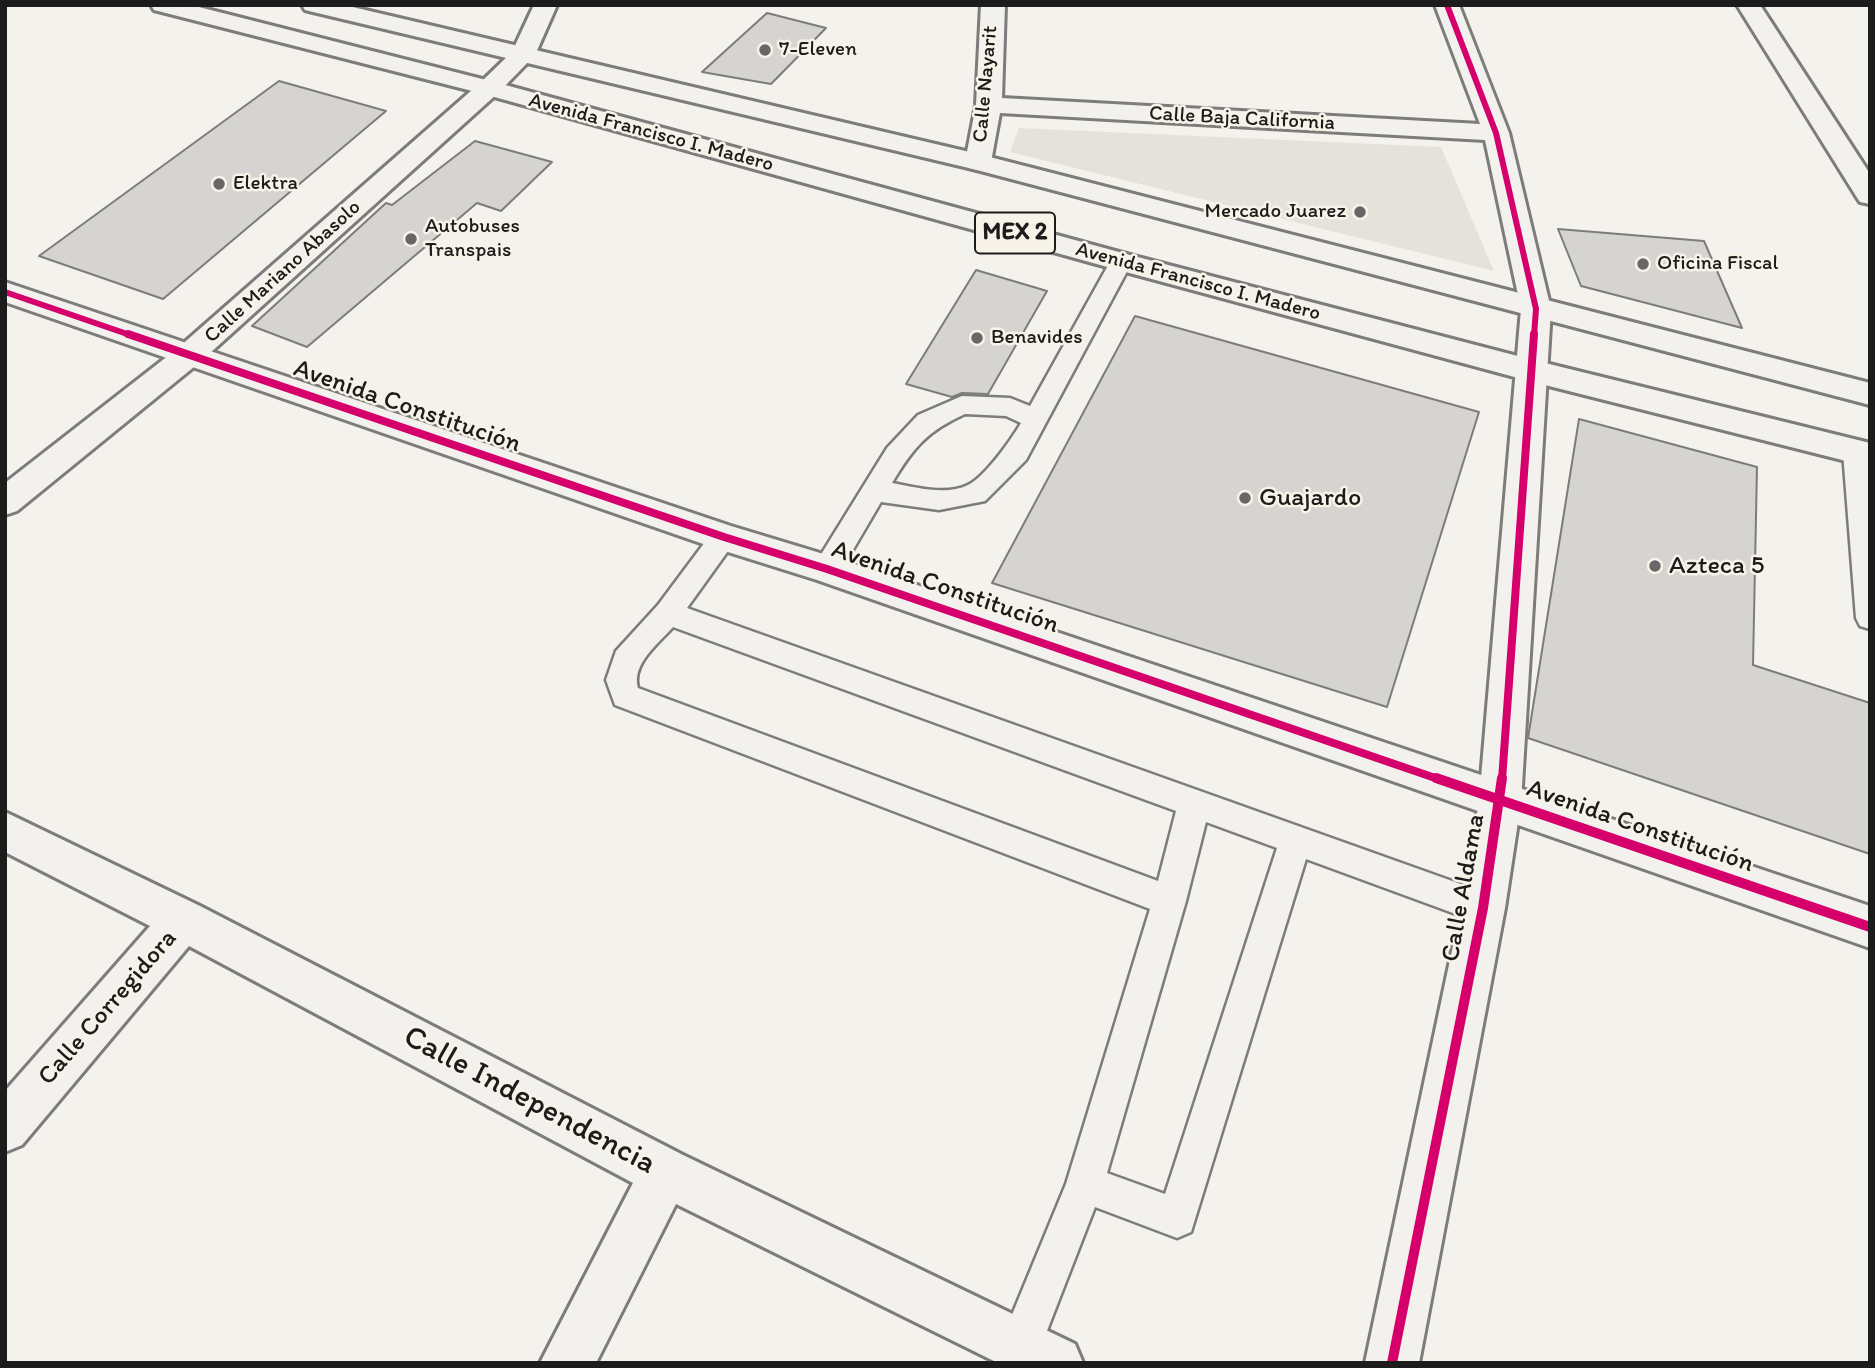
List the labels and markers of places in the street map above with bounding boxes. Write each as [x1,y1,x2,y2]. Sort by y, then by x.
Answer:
place label: 7-Eleven [779,37,857,63]
marker: 7-Eleven [757,42,773,58]
place label: Elektra [233,171,298,197]
marker: Elektra [211,176,227,192]
place label: Mercado Juarez [1204,199,1346,225]
marker: Mercado Juarez [1352,204,1368,220]
place label: Autobuses Transpais [425,214,520,264]
marker: Autobuses Transpais [403,231,419,247]
place label: Oficina Fiscal [1657,251,1778,277]
marker: Oficina Fiscal [1635,256,1651,272]
place label: Benavides [991,325,1083,351]
marker: Benavides [969,330,985,346]
place label: Guajardo [1259,482,1361,514]
marker: Guajardo [1237,490,1253,506]
place label: Azteca 5 [1669,550,1764,582]
marker: Azteca 5 [1647,558,1663,574]

